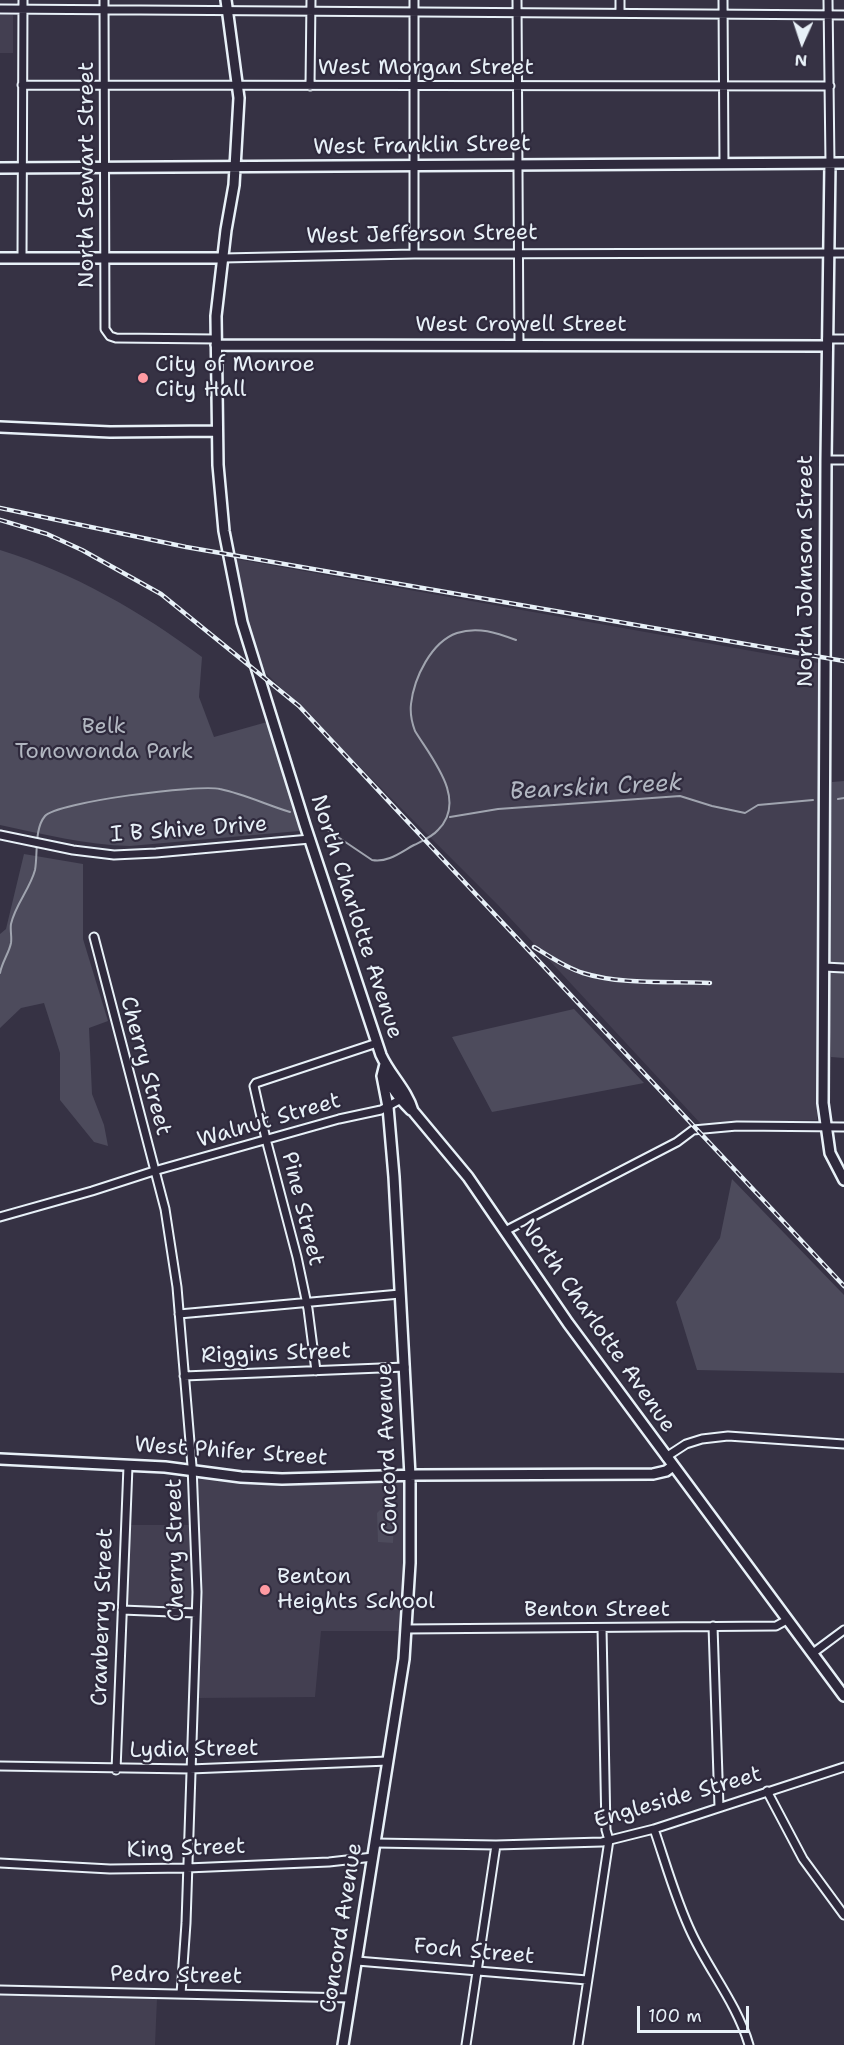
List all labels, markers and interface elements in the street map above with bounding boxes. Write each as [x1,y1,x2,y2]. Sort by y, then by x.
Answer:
north arrow [772,12,832,72]
text: N [794,50,808,71]
street label: West Morgan Street [318,55,534,81]
street label: North Stewart Street [74,62,100,288]
street label: West Franklin Street [313,131,531,161]
street label: West Jefferson Street [306,220,538,250]
street label: West Crowell Street [415,312,627,338]
place label: City of Monroe City Hall [155,352,315,404]
marker: City of Monroe City Hall [136,371,150,385]
street label: North Johnson Street [793,455,819,687]
park label: Belk Tonowonda Park [15,714,193,766]
water label: Bearskin Creek [509,769,683,807]
street label: North Charlotte Avenue [304,792,408,1042]
street label: I B Shive Drive [110,811,268,849]
street label: Cherry Street [114,994,176,1138]
street label: Walnut Street [194,1088,344,1154]
street label: Pine Street [275,1149,329,1269]
street label: North Charlotte Avenue [513,1214,681,1438]
street label: Riggins Street [201,1338,351,1370]
street label: Concord Avenue [372,1363,404,1535]
street label: West Phifer Street [134,1432,328,1472]
street label: Cherry Street [162,1478,190,1622]
street label: Cranberry Street [87,1528,119,1706]
place label: Benton Heights School [277,1564,435,1616]
marker: Benton Heights School [258,1583,272,1597]
street label: Benton Street [524,1597,670,1623]
street label: Lydia Street [129,1736,259,1764]
street label: Engleside Street [591,1761,765,1835]
street label: King Street [126,1834,246,1864]
street label: Concord Avenue [316,1841,368,2015]
street label: Foch Street [412,1934,536,1970]
street label: Pedro Street [110,1962,242,1990]
scale bar [640,1994,752,2032]
text: 100 m [648,2004,702,2028]

